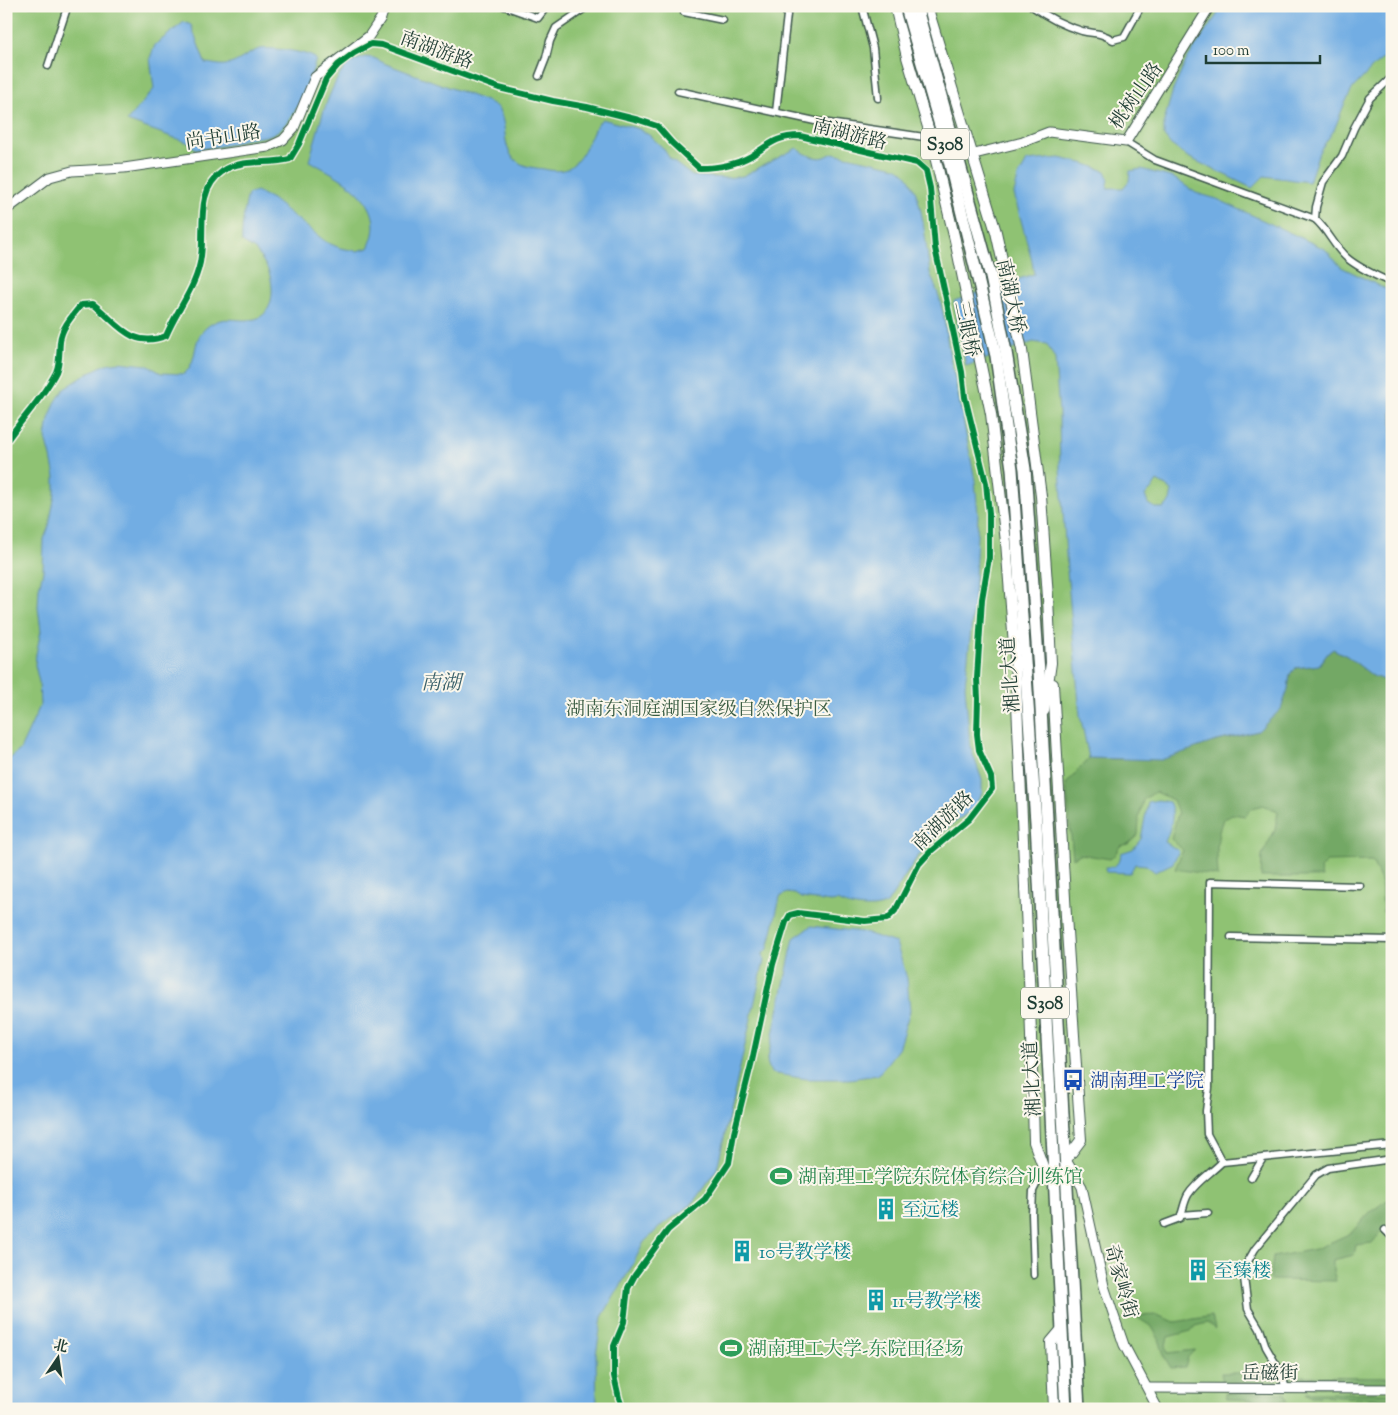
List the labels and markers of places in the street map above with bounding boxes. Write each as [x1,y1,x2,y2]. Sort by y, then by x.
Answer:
bus stop icon: 湖南理工学院 [1060,1067,1086,1093]
place label: 湖南理工学院 [1090,1069,1204,1096]
sports icon: 湖南理工学院东院体育综合训练馆 [768,1163,794,1189]
place label: 湖南理工学院东院体育综合训练馆 [798,1165,1083,1192]
building icon: 至远楼 [873,1196,899,1222]
place label: 至远楼 [902,1198,959,1225]
building icon: 10号教学楼 [729,1238,755,1264]
place label: 10号教学楼 [759,1240,851,1267]
building icon: 至臻楼 [1185,1257,1211,1283]
place label: 至臻楼 [1214,1259,1271,1286]
building icon: 11号教学楼 [863,1287,889,1313]
place label: 11号教学楼 [892,1289,981,1316]
sports icon: 湖南理工大学-东院田径场 [718,1335,744,1361]
place label: 湖南理工大学-东院田径场 [748,1337,963,1364]

